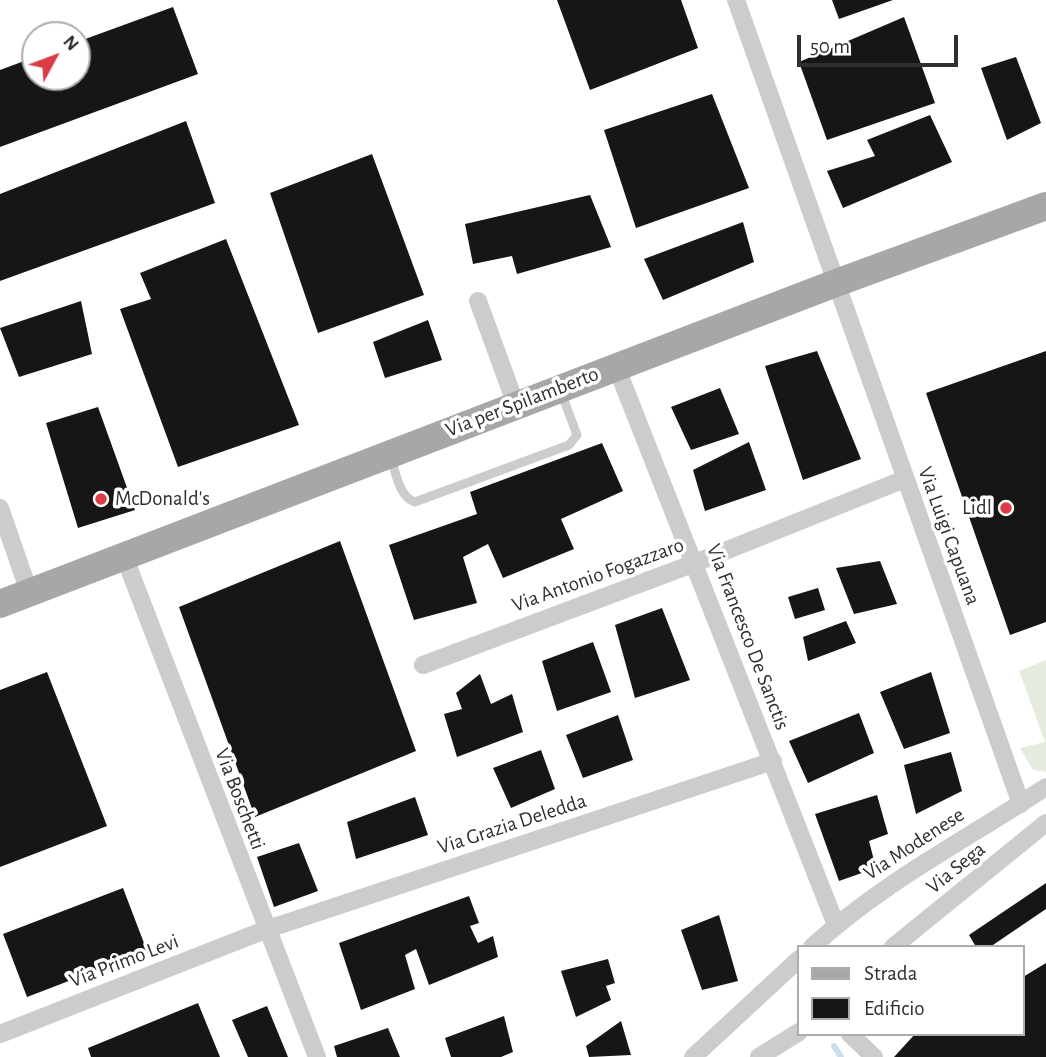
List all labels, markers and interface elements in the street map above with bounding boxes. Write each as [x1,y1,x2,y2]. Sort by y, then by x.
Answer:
north arrow [21,21,91,91]
scale bar [801,21,962,65]
text: N [59,32,82,54]
text: 50 m [810,36,850,57]
street label: Via per Spilamberto [442,361,602,443]
street label: Via Luigi Capuana [912,463,986,609]
place label: McDonald's [115,486,210,512]
marker: McDonald's [93,491,109,507]
place label: Lidl [962,495,992,521]
marker: Lidl [998,500,1014,516]
street label: Via Antonio Fogazzaro [509,532,687,618]
street label: Via Francesco De Sanctis [701,541,795,733]
street label: Via Boschetti [209,745,271,853]
street label: Via Grazia Deledda [434,788,590,860]
street label: Via Modenese [859,802,969,886]
street label: Via Sega [921,837,991,899]
street label: Via Primo Levi [66,929,182,993]
legend [797,945,1025,1036]
text: Strada [864,963,917,984]
text: Edificio [864,998,925,1019]

